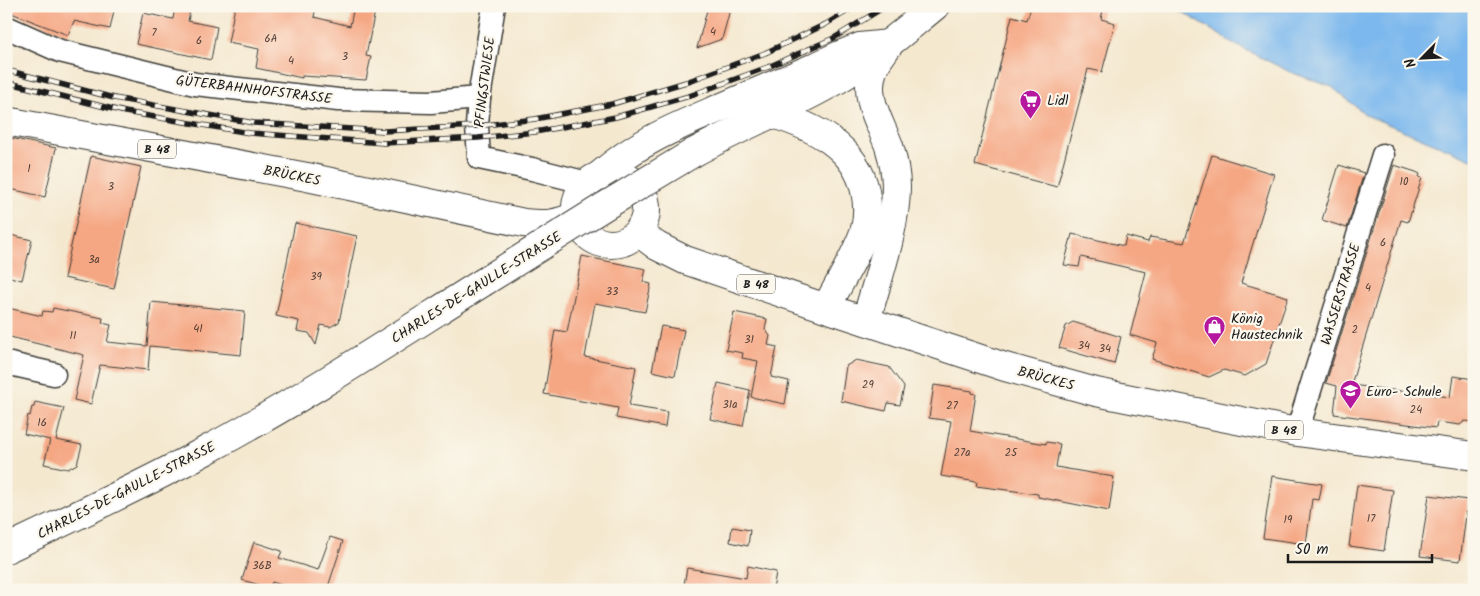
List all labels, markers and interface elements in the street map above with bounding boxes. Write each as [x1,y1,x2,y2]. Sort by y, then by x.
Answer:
house number: 4 [710,23,716,41]
house number: 7 [151,24,157,42]
house number: 6A [265,30,278,48]
house number: 6 [196,32,202,50]
north arrow [1398,32,1448,82]
street label: PFINGSTWIESE [469,35,502,129]
house number: 3 [342,48,348,66]
house number: 4 [288,52,294,70]
text: N [1399,54,1423,71]
street label: GÜTERBAHNHOFSTRASSE [175,70,334,111]
supermarket icon: Lidl [1019,88,1043,119]
place label: Lidl [1047,90,1069,112]
road number: B 48 [138,140,176,158]
house number: 1 [27,160,31,178]
street label: BRÜCKES [261,160,323,192]
house number: 10 [1400,173,1409,191]
house number: 3 [108,178,114,196]
street label: CHARLES-DE-GAULLE-STRASSE [387,226,567,350]
house number: 6 [1380,234,1386,252]
street label: WASSERSTRASSE [1315,240,1367,348]
house number: 3a [88,251,100,269]
house number: 39 [310,268,322,286]
road number: B 48 [737,274,775,294]
house number: 4 [1365,279,1371,297]
house number: 33 [606,283,618,301]
place label: König Haustechnik [1231,308,1303,346]
shop icon: König Haustechnik [1203,314,1227,345]
house number: 41 [193,320,203,338]
house number: 2 [1352,321,1358,339]
house number: 11 [70,327,76,345]
house number: 31 [744,331,754,349]
house number: 34 [1078,337,1090,355]
house number: 34 [1099,340,1111,358]
street label: BRÜCKES [1015,361,1077,397]
house number: 29 [862,376,875,394]
school or university icon: Euro- Schule [1338,379,1362,410]
place label: Euro- Schule [1366,381,1442,403]
house number: 31a [723,396,737,414]
house number: 27 [946,397,959,415]
house number: 24 [1410,401,1422,419]
house number: 16 [37,414,47,432]
road number: B 48 [1265,420,1303,440]
street label: CHARLES-DE-GAULLE-STRASSE [33,436,220,546]
house number: 27a [954,444,970,462]
house number: 25 [1005,444,1018,462]
house number: 17 [1367,510,1376,528]
house number: 19 [1284,511,1293,529]
scale bar [1288,531,1431,563]
text: 50 m [1295,538,1329,562]
house number: 36B [252,557,272,575]

